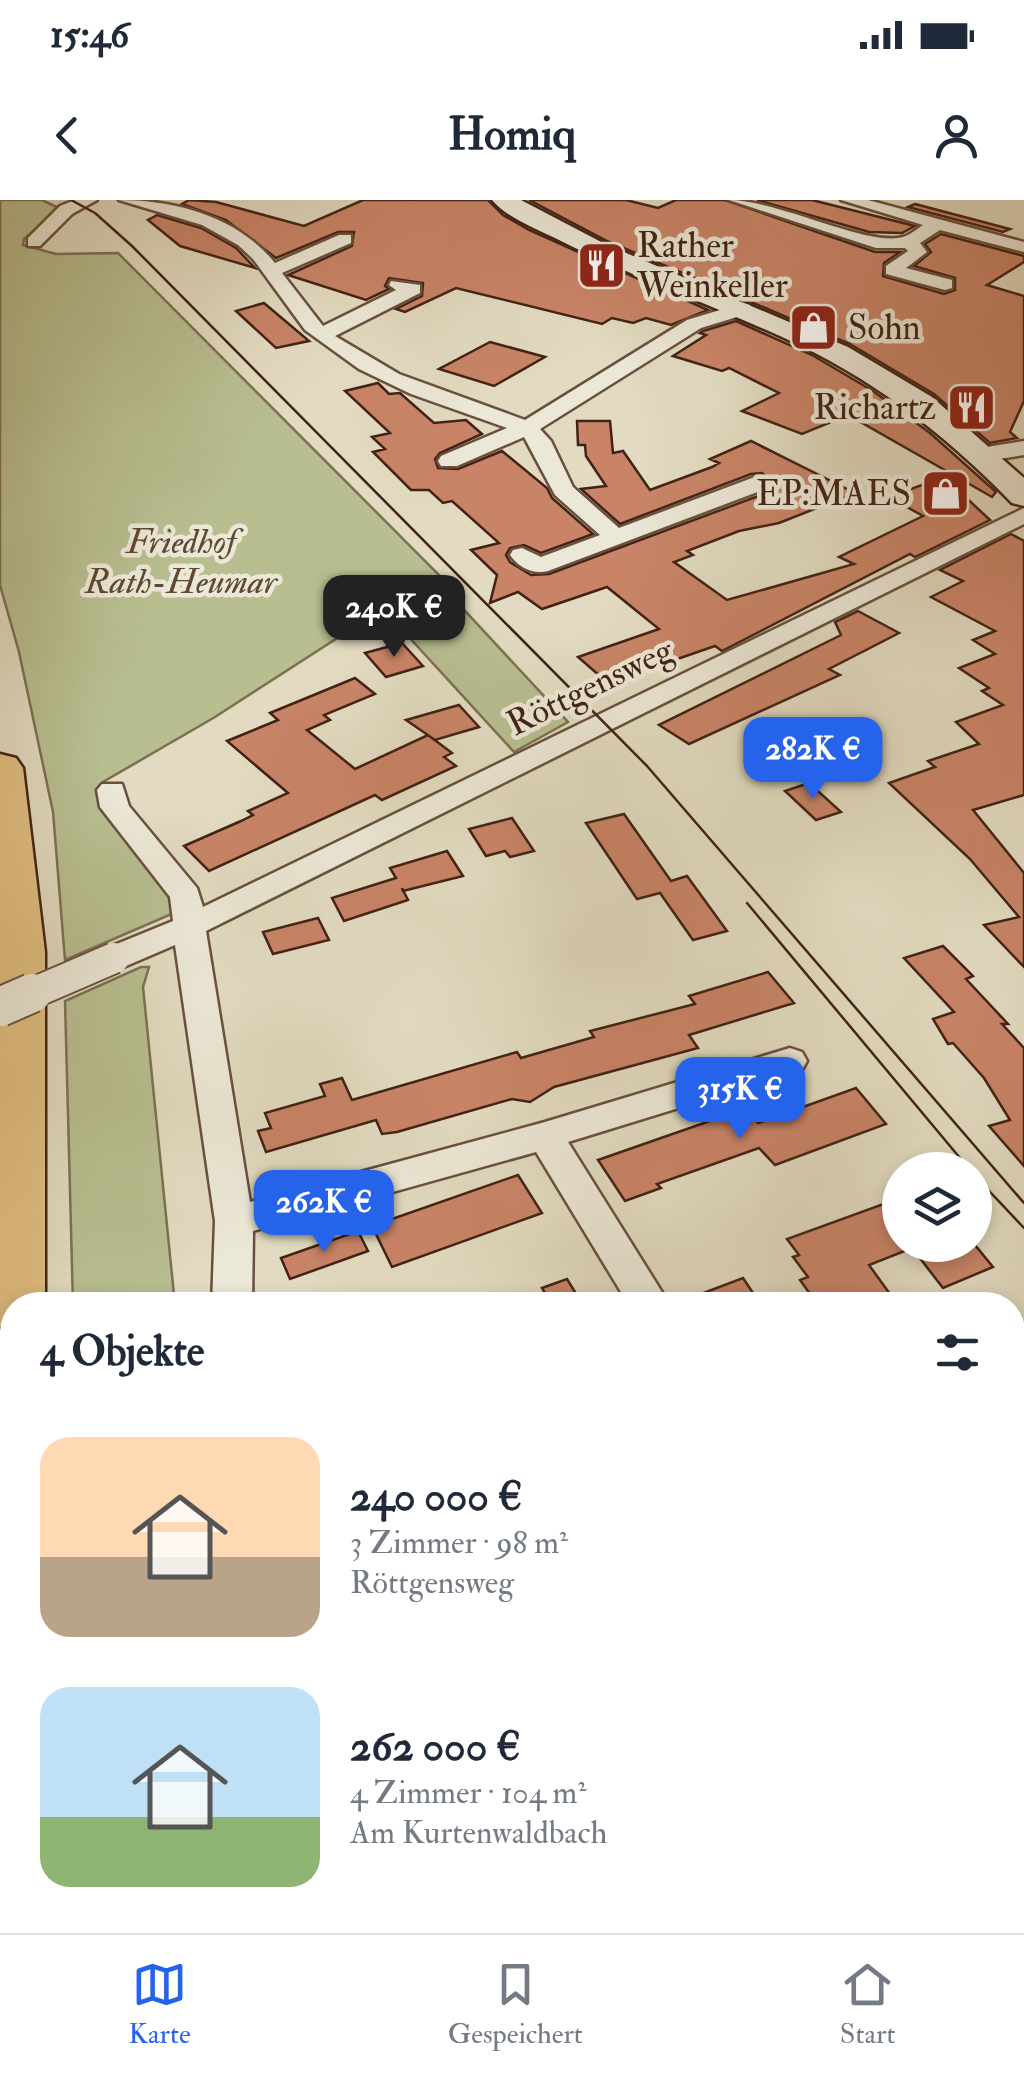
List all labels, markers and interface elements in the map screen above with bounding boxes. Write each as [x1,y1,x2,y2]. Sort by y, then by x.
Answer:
text: 15:46 [50,11,129,59]
text: Homiq [448,107,576,163]
icon: back [40,108,95,163]
icon: person [929,108,984,163]
place label: Rather Weinkeller [636,224,788,308]
restaurant icon: Rather Weinkeller [576,240,628,292]
shop icon: Sohn [787,302,839,354]
place label: Sohn [848,306,921,350]
restaurant icon: Richartz [945,382,997,434]
place label: Richartz [814,386,936,430]
shop icon: EP:MAES [920,468,972,520]
place label: EP:MAES [756,472,911,516]
park label: Friedhof Rath-Heumar [84,520,279,604]
pin: 240K € [313,575,475,660]
text: 240K € [345,587,443,627]
street label: Röttgensweg [500,628,681,746]
pin: 282K € [732,717,894,802]
text: 282K € [765,729,861,769]
pin: 315K € [659,1057,821,1142]
text: 315K € [697,1069,783,1109]
map controls [882,1152,992,1262]
button: layers [882,1152,992,1262]
pin: 262K € [243,1170,405,1255]
text: 262K € [276,1182,372,1222]
icon: filters [930,1325,985,1380]
text: 4 Objekte [40,1326,204,1378]
text: 240 000 € [350,1471,522,1523]
icon: home [120,1477,240,1597]
text: 3 Zimmer · 98 m² [350,1523,568,1563]
text: Röttgensweg [350,1563,514,1603]
text: 262 000 € [350,1721,521,1773]
icon: home [120,1727,240,1847]
text: 4 Zimmer · 104 m² [350,1773,586,1813]
text: Am Kurtenwaldbach [350,1813,607,1853]
tab: Karte [128,1957,191,2052]
tab: Gespeichert [448,1957,583,2052]
tab: Start [840,1957,896,2052]

